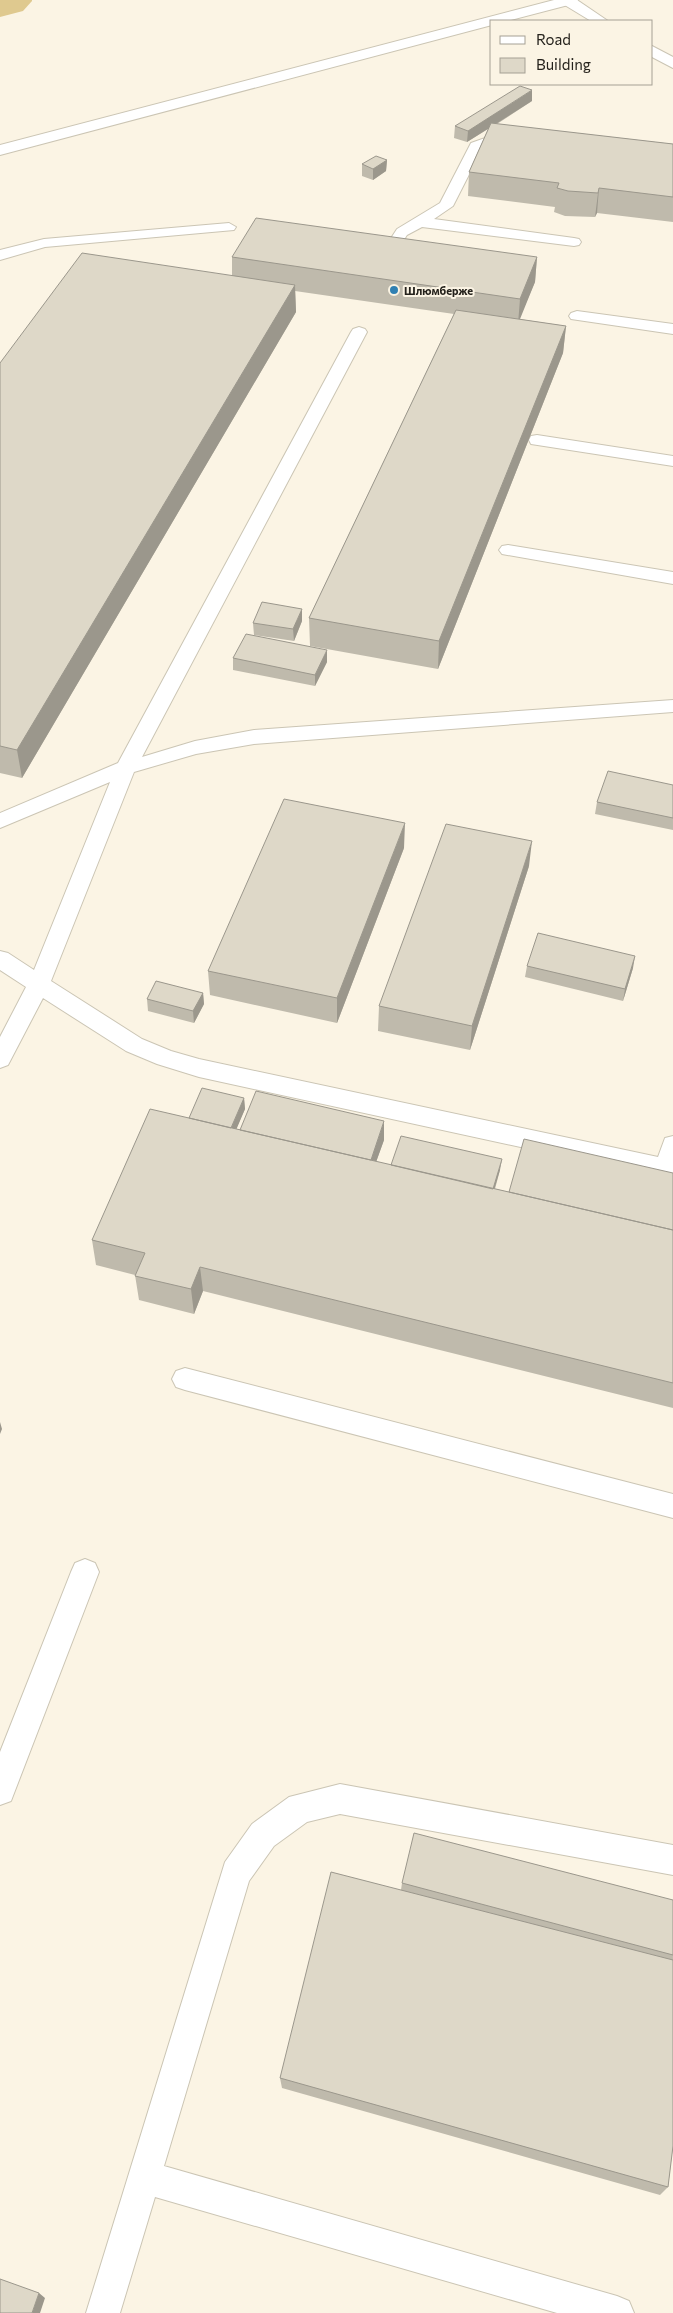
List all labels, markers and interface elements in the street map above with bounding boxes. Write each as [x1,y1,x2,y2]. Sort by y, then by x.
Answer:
legend [490,20,653,85]
text: Road [536,30,571,48]
text: Building [536,55,591,73]
marker: Шлюмберже [388,284,400,296]
place label: Шлюмберже [404,284,473,297]

